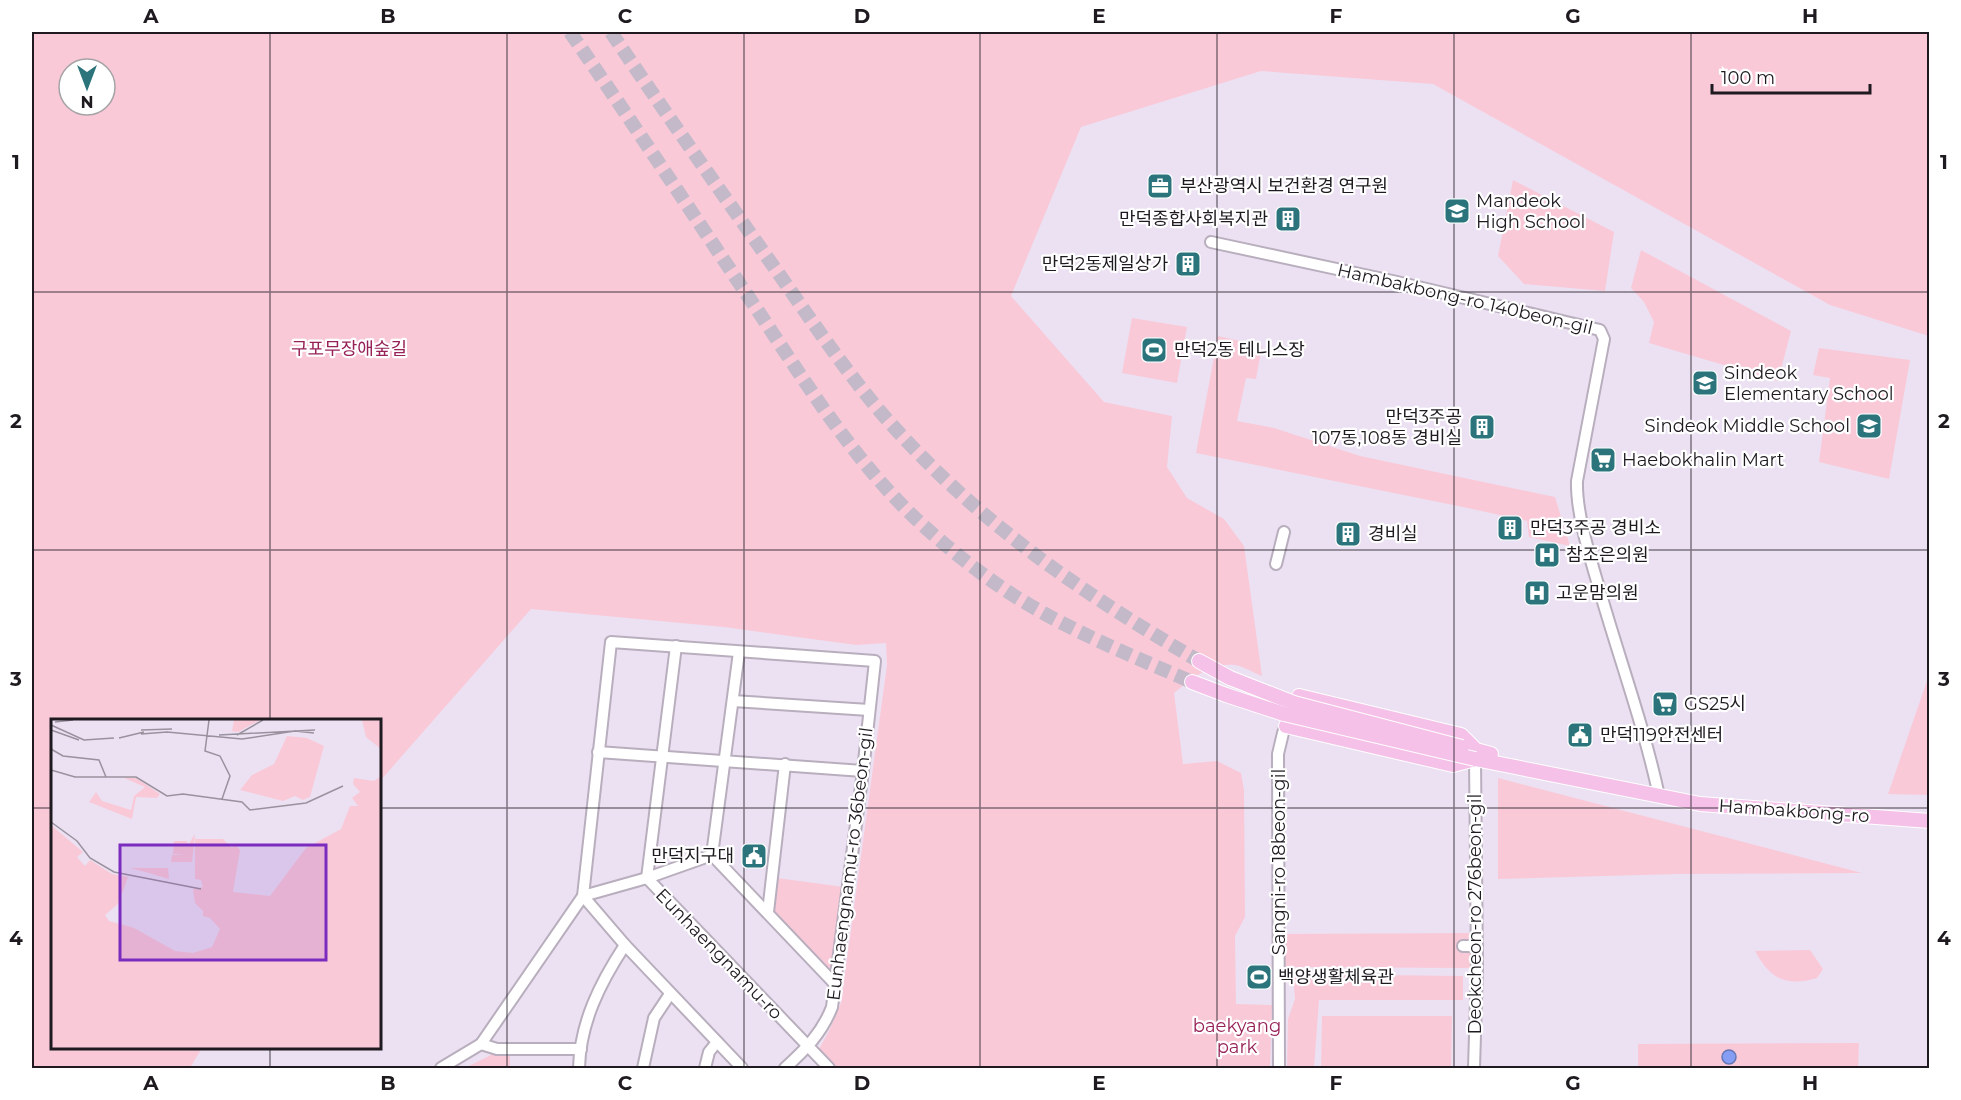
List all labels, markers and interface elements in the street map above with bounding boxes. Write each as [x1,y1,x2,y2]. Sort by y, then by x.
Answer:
text: A [142,4,159,28]
text: B [380,4,396,28]
text: C [618,4,633,28]
text: D [854,4,870,28]
text: E [1092,4,1106,28]
text: F [1330,4,1343,28]
text: G [1565,4,1581,28]
text: H [1802,4,1818,28]
north arrow [57,57,117,117]
scale bar [1712,57,1870,95]
text: 100 m [1721,67,1775,89]
text: N [81,92,93,111]
text: 1 [12,150,20,174]
text: 1 [1940,150,1948,174]
office icon: 부산광역시 보건환경 연구원 [1145,171,1175,201]
place label: 부산광역시 보건환경 연구원 [1180,175,1388,197]
place label: Mandeok High School [1476,190,1585,233]
school or university icon: Mandeok High School [1442,196,1472,226]
building icon: 만덕종합사회복지관 [1273,204,1303,234]
place label: 만덕종합사회복지관 [1119,208,1268,230]
building icon: 만덕2동제일상가 [1173,249,1203,279]
place label: 만덕2동제일상가 [1042,253,1168,275]
street label: Hambakbong-ro 140beon-gil [1335,259,1595,339]
sports icon: 만덕2동 테니스장 [1139,335,1169,365]
park label: 구포무장애숲길 [291,338,407,360]
place label: 만덕2동 테니스장 [1174,339,1305,361]
place label: Sindeok Elementary School [1724,362,1894,405]
school or university icon: Sindeok Elementary School [1690,368,1720,398]
place label: 만덕3주공 107동,108동 경비실 [1312,406,1462,449]
text: 2 [10,409,22,433]
text: 2 [1938,409,1950,433]
school or university icon: Sindeok Middle School [1854,411,1884,441]
building icon: 만덕3주공 107동,108동 경비실 [1467,412,1497,442]
place label: Sindeok Middle School [1645,415,1850,437]
supermarket icon: Haebokhalin Mart [1588,445,1618,475]
place label: Haebokhalin Mart [1622,449,1784,471]
building icon: 만덕3주공 경비소 [1495,513,1525,543]
place label: 만덕3주공 경비소 [1530,517,1661,539]
building icon: 경비실 [1333,519,1363,549]
place label: 경비실 [1368,523,1418,545]
hospital icon: 참조은의원 [1532,540,1562,570]
place label: 참조은의원 [1566,544,1649,566]
hospital icon: 고운맘의원 [1522,578,1552,608]
place label: 고운맘의원 [1556,582,1639,604]
text: 3 [9,667,22,691]
text: 3 [1937,667,1950,691]
supermarket icon: GS25시 [1650,689,1680,719]
place label: GS25시 [1684,693,1746,715]
inset map [51,719,381,1049]
public building icon: 만덕119안전센터 [1565,720,1595,750]
place label: 만덕119안전센터 [1600,724,1723,746]
street label: Eunhaengnamu-ro 36beon-gil [822,726,878,1002]
street label: Sangni-ro 18beon-gil [1268,769,1290,955]
street label: Deokcheon-ro 276beon-gil [1464,794,1486,1034]
street label: Hambakbong-ro [1718,795,1870,827]
public building icon: 만덕지구대 [739,841,769,871]
place label: 만덕지구대 [651,845,734,867]
street label: Eunhaengnamu-ro [651,884,787,1024]
text: 4 [9,926,23,950]
text: 4 [1937,926,1951,950]
sports icon: 백양생활체육관 [1244,962,1274,992]
place label: 백양생활체육관 [1278,966,1394,988]
park label: baekyang park [1193,1015,1281,1058]
text: A [142,1071,159,1095]
text: B [380,1071,396,1095]
text: C [618,1071,633,1095]
text: D [854,1071,870,1095]
text: E [1092,1071,1106,1095]
text: F [1330,1071,1343,1095]
text: G [1565,1071,1581,1095]
text: H [1802,1071,1818,1095]

